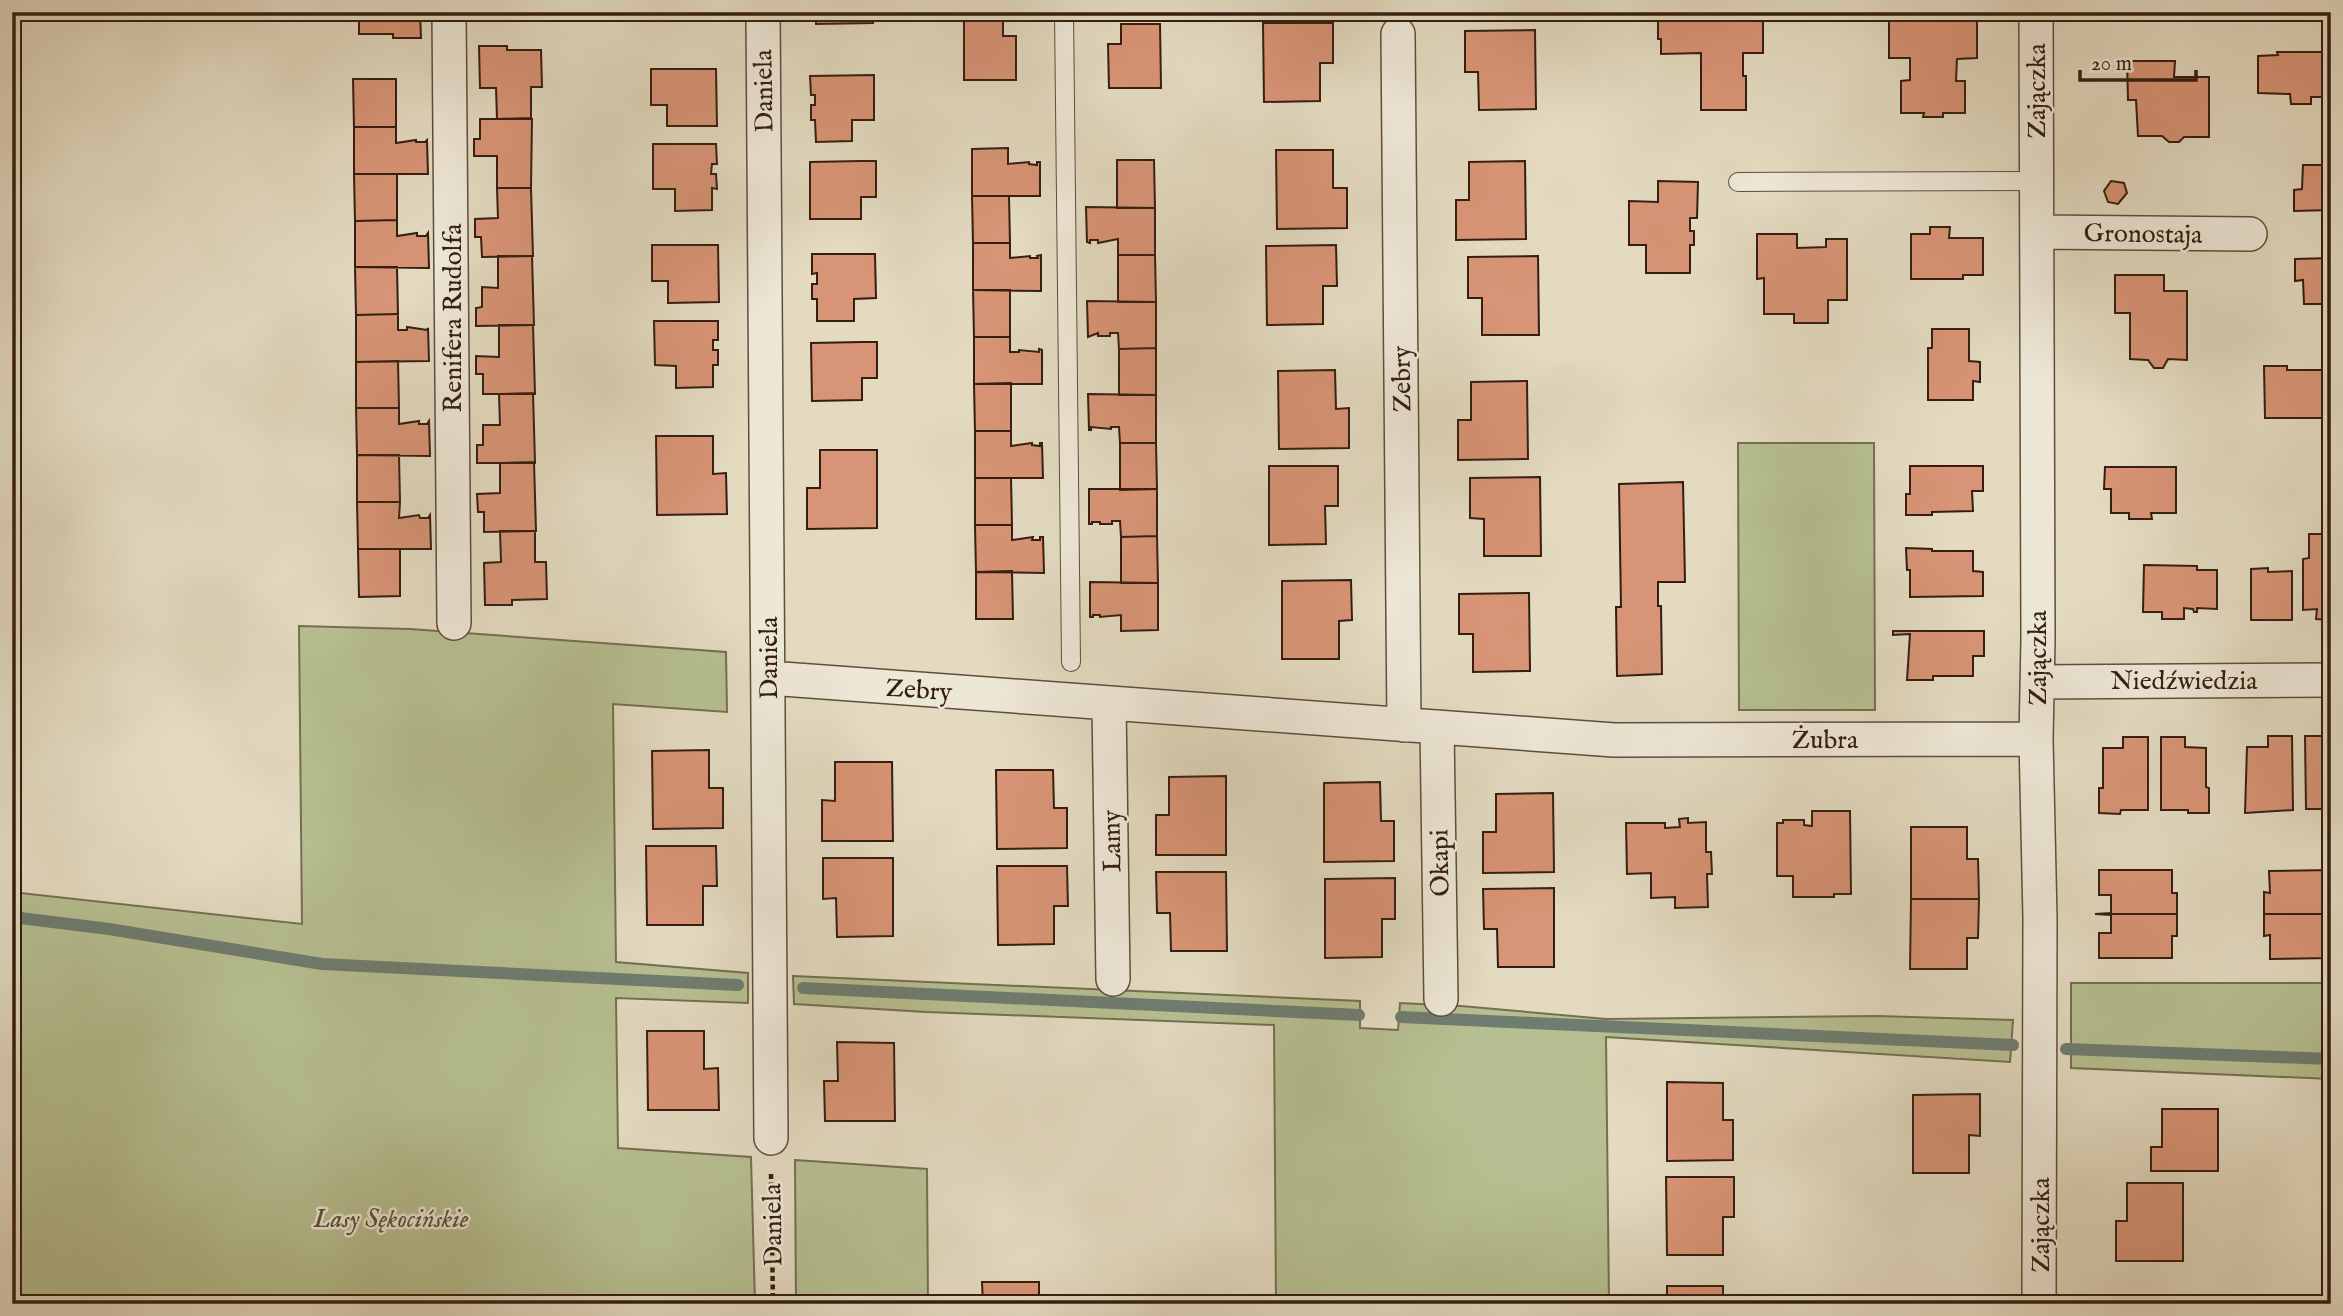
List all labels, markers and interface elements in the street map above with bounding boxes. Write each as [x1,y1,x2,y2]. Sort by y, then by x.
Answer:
scale bar [2080,38,2196,82]
street label: Zajączka [2021,43,2054,139]
street label: Daniela [747,48,782,133]
text: 20 m [2091,51,2132,78]
street label: Gronostaja [2083,217,2203,252]
street label: Renifera Rudolfa [437,223,470,412]
street label: Zebry [1385,345,1420,412]
street label: Zajączka [2022,610,2055,706]
street label: Daniela [753,616,786,700]
street label: Niedźwiedzia [2111,665,2258,698]
street label: Zebry [885,672,953,709]
street label: Żubra [1792,724,1859,757]
street label: Lamy [1095,809,1130,872]
street label: Okapi [1423,829,1458,897]
street label: Zajączka [2025,1177,2058,1273]
street label: Daniela [756,1182,791,1267]
park label: Lasy Sękocińskie [313,1203,469,1236]

